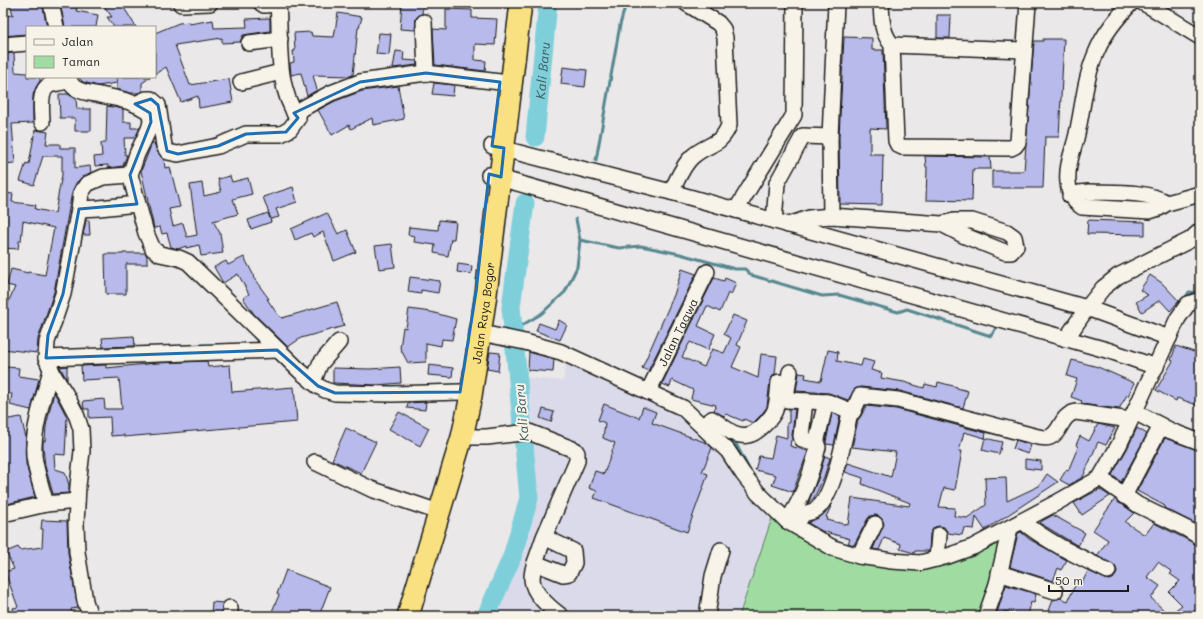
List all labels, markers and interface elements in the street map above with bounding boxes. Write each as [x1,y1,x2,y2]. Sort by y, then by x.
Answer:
legend [26,26,156,78]
text: Jalan [62,33,93,49]
water label: Kali Baru [530,41,553,100]
text: Taman [62,53,100,69]
street label: Jalan Raya Bogor [468,261,498,365]
street label: Jalan Taqwa [654,295,701,368]
water label: Kali Baru [510,384,532,442]
scale bar [1049,567,1128,593]
text: 50 m [1055,572,1083,588]

